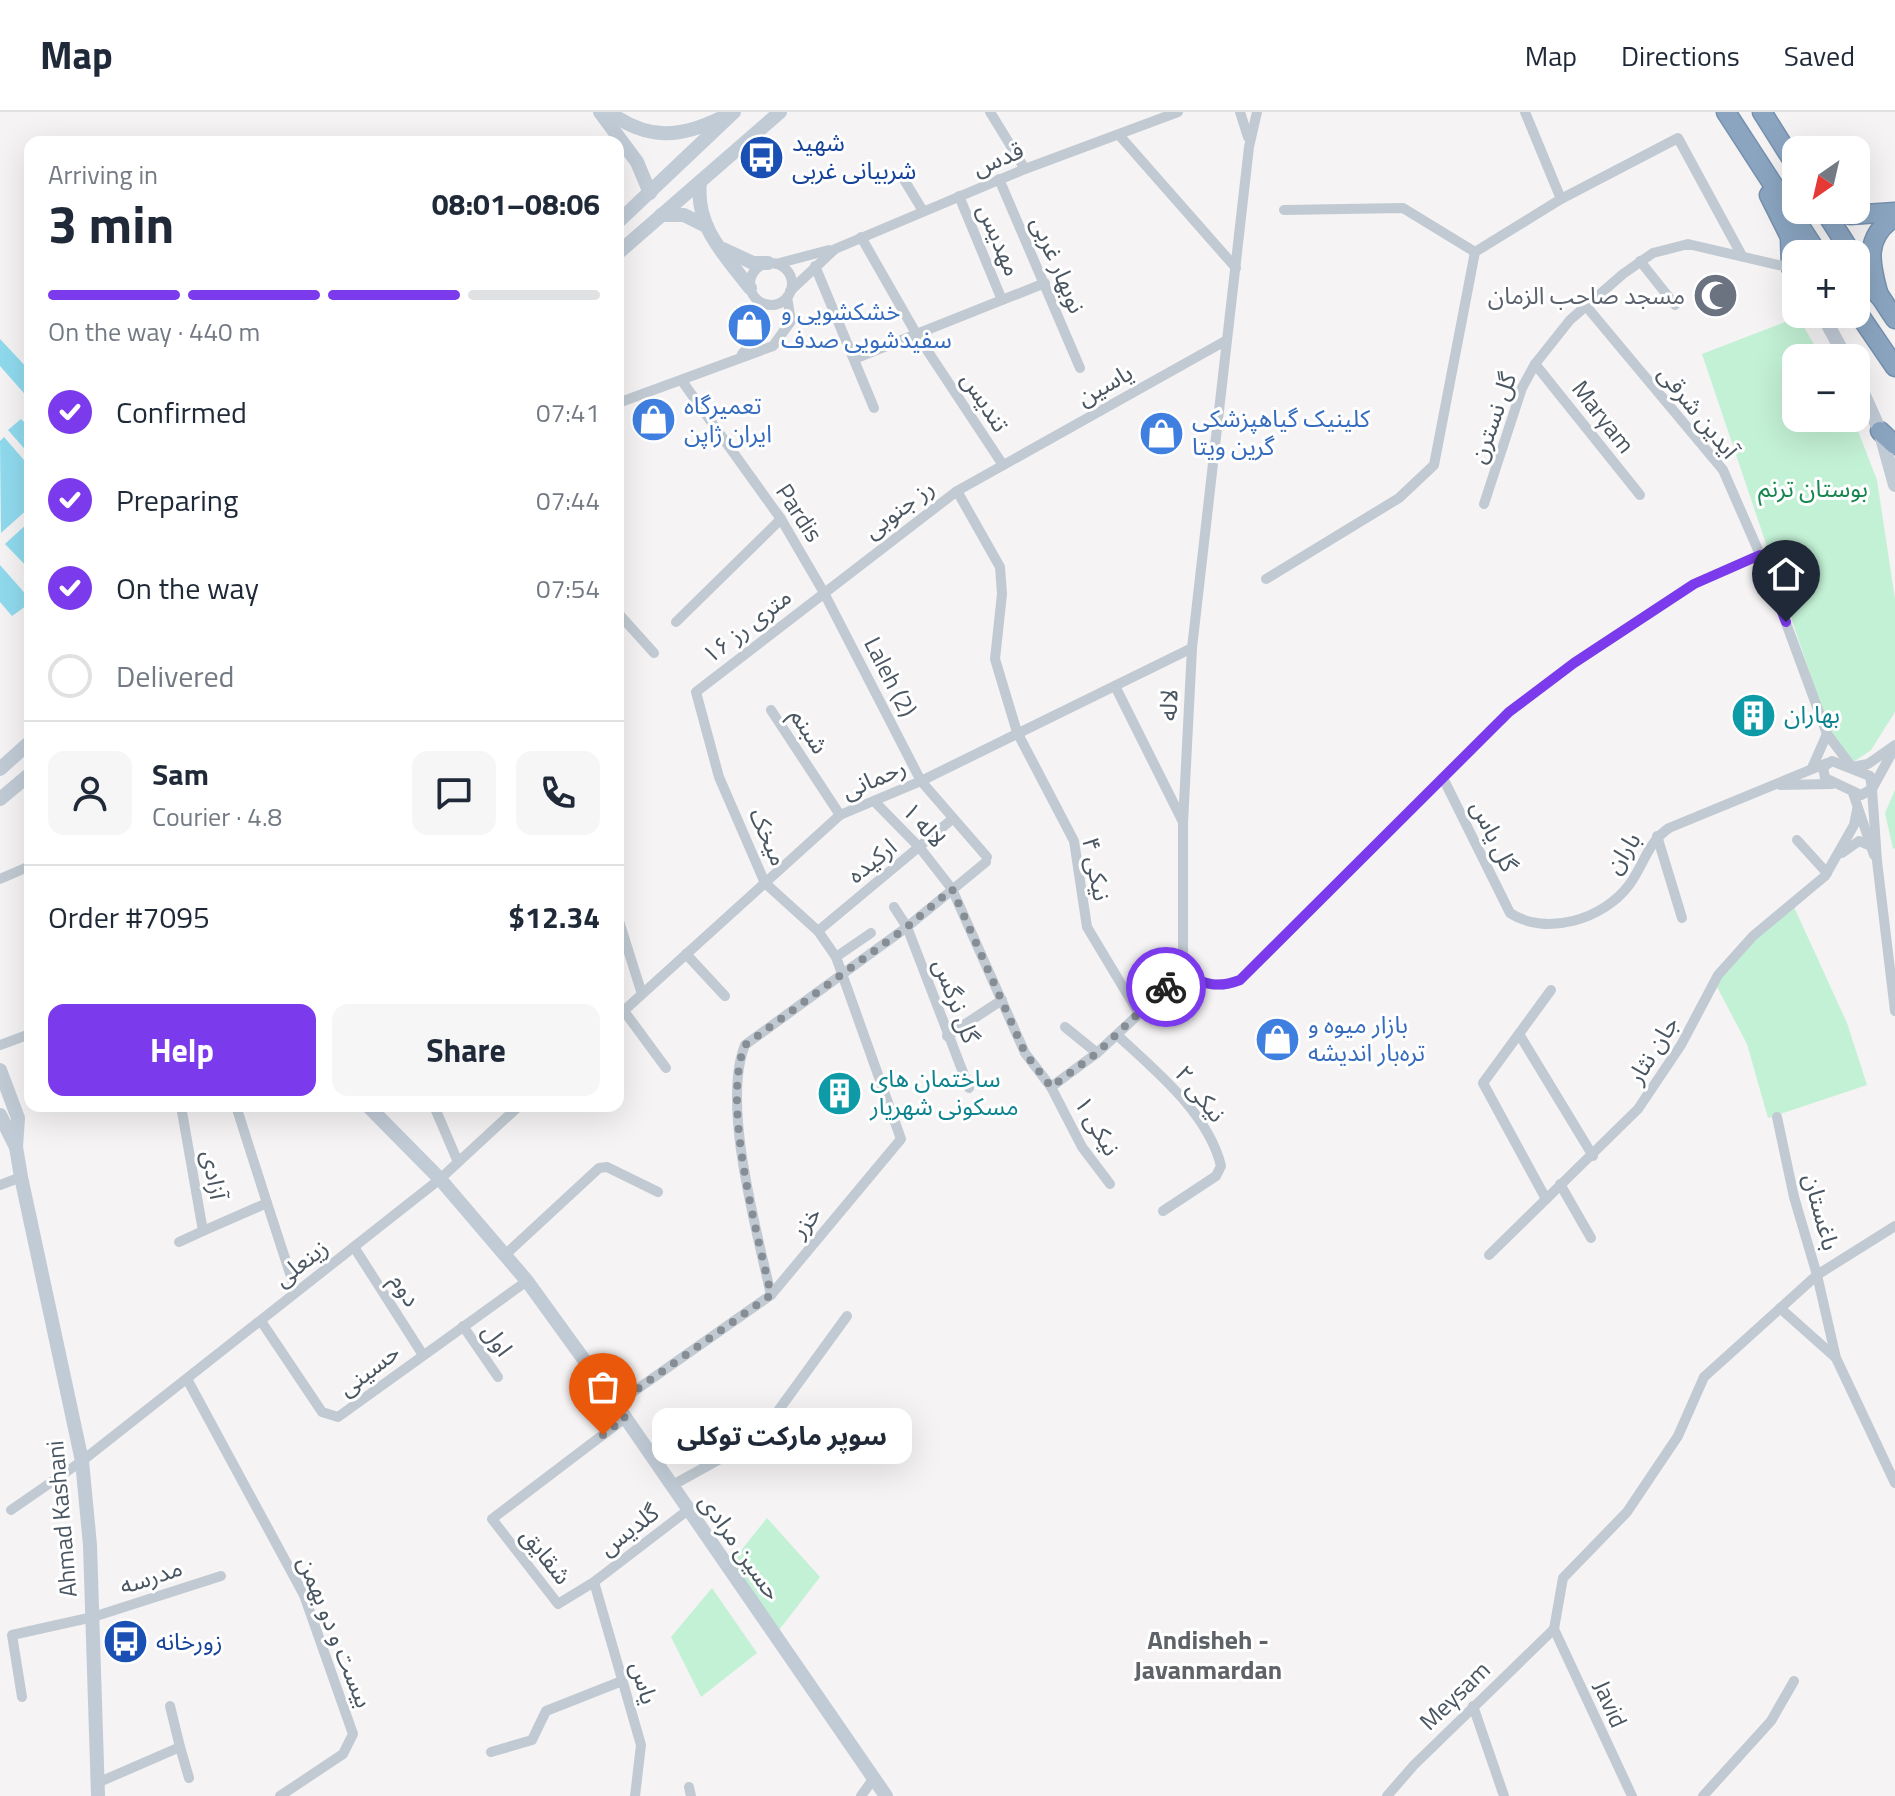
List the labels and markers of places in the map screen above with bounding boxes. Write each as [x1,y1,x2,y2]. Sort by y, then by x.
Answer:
place label: شهید شربیانی غربی [792,124,916,188]
bus stop icon: شهید شربیانی غربی [737,133,785,181]
mosque icon: مسجد صاحب الزمان [1692,272,1740,320]
place label: مسجد صاحب الزمان [1488,277,1685,313]
place label: خشکشویی و سفیدشویی صدف [781,293,952,357]
shop icon: خشکشویی و سفیدشویی صدف [726,302,774,350]
place label: تعمیرگاه ایران ژاپن [684,387,772,451]
shop icon: تعمیرگاه ایران ژاپن [629,396,677,444]
place label: کلینیک گیاهپزشکی گرین ویتا [1192,400,1371,464]
shop icon: کلینیک گیاهپزشکی گرین ویتا [1137,409,1185,457]
pin [1752,540,1820,622]
building icon: بهاران [1729,691,1777,739]
place label: بهاران [1784,696,1840,732]
place label: بازار میوه و تره‌بار اندیشه [1308,1006,1425,1070]
shop icon: بازار میوه و تره‌بار اندیشه [1253,1015,1301,1063]
place label: ساختمان های مسکونی شهریار [869,1060,1019,1124]
building icon: ساختمان های مسکونی شهریار [815,1069,863,1117]
pin [569,1353,637,1435]
callout: سوپر مارکت توکلی [651,1407,911,1463]
bus stop icon: زورخانه [101,1618,149,1666]
place label: زورخانه [156,1623,223,1659]

